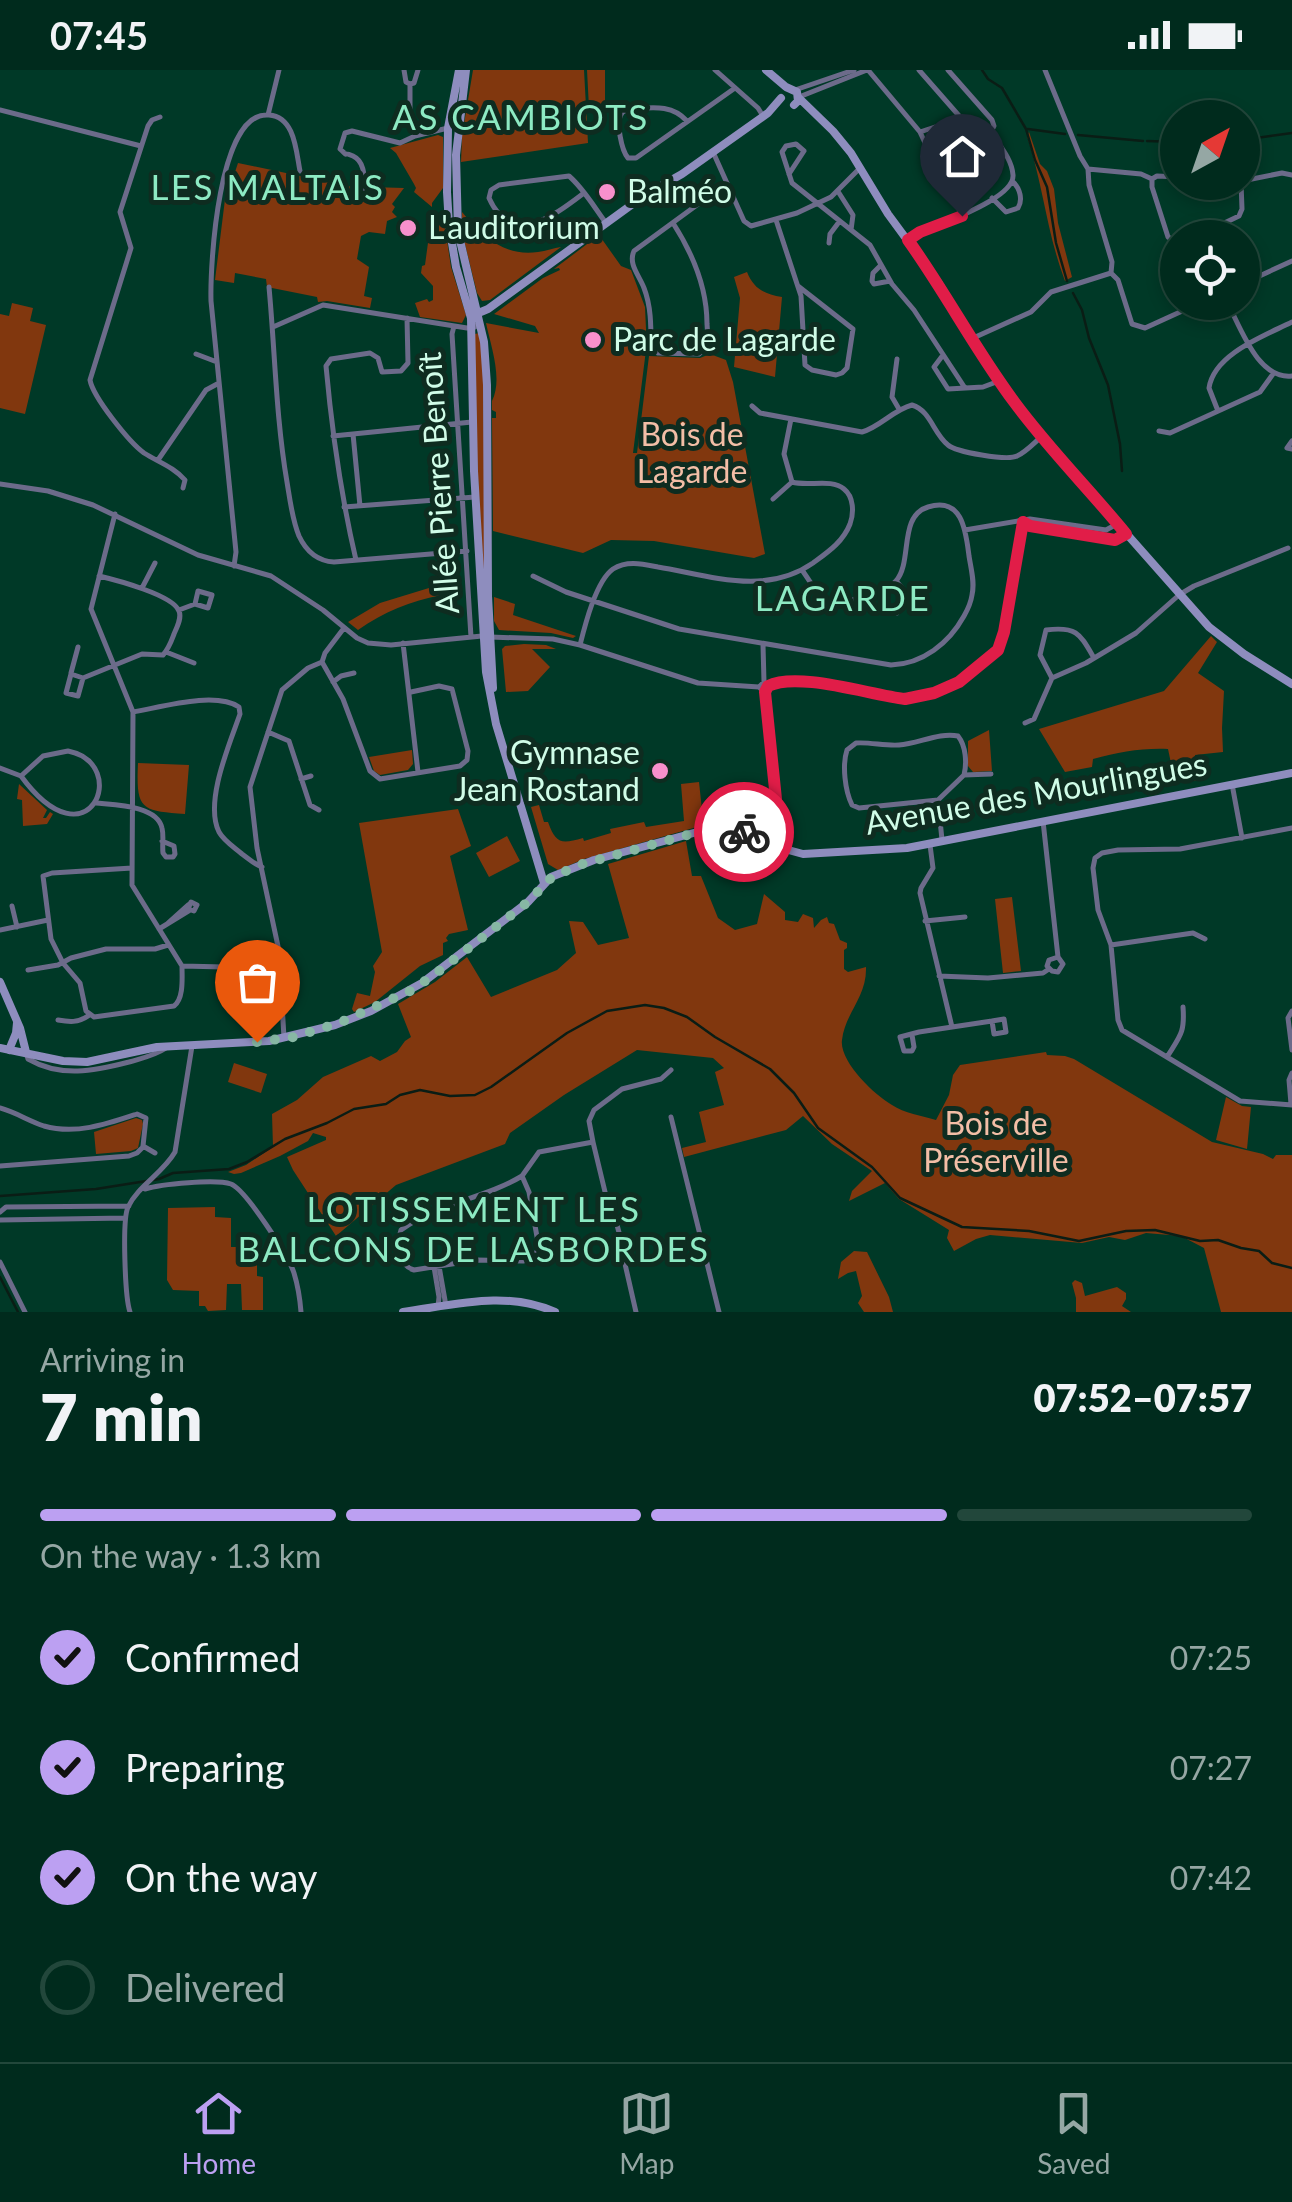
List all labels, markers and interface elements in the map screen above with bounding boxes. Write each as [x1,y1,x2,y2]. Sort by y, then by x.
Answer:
text: 07:45 [50,12,148,58]
district label: AS CAMBIOTS [392,95,650,137]
north arrow [1160,100,1260,200]
map controls [1160,100,1260,320]
pin [920,114,1005,217]
icon: home [935,129,990,184]
district label: LES MALTAIS [150,165,386,207]
place label: Balméo [627,171,732,210]
marker: Balméo [596,181,618,203]
place label: L'auditorium [428,207,600,246]
marker: L'auditorium [397,217,419,239]
button: locate [1160,220,1260,320]
place label: Parc de Lagarde [613,319,836,358]
marker: Parc de Lagarde [582,329,604,351]
street label: Allée Pierre Benoît [409,350,466,615]
park label: Bois de Lagarde [637,414,747,490]
district label: LAGARDE [755,576,931,618]
place label: Gymnase Jean Rostand [454,732,640,808]
street label: Avenue des Mourlingues [862,743,1210,842]
marker: Gymnase Jean Rostand [649,760,671,782]
courier [694,782,794,882]
icon: bike [717,805,772,860]
pin [215,940,300,1043]
icon: bag [230,955,285,1010]
park label: Bois de Préserville [923,1103,1069,1179]
district label: LOTISSEMENT LES BALCONS DE LASBORDES [237,1187,711,1269]
text: Arriving in [40,1340,185,1379]
text: 07:52–07:57 [1033,1374,1252,1420]
text: 7 min [40,1377,202,1455]
text: On the way · 1.3 km [40,1536,321,1575]
icon: check [40,1630,95,1685]
text: Confirmed [125,1634,301,1680]
text: 07:25 [1170,1638,1252,1677]
icon: check [40,1740,95,1795]
text: Preparing [125,1744,285,1790]
text: 07:27 [1170,1748,1252,1787]
icon: check [40,1850,95,1905]
text: On the way [125,1854,317,1900]
text: 07:42 [1170,1858,1252,1897]
text: Delivered [125,1964,285,2010]
tab: Home [182,2086,256,2180]
tab: Map [619,2086,674,2180]
tab: Saved [1037,2086,1110,2180]

